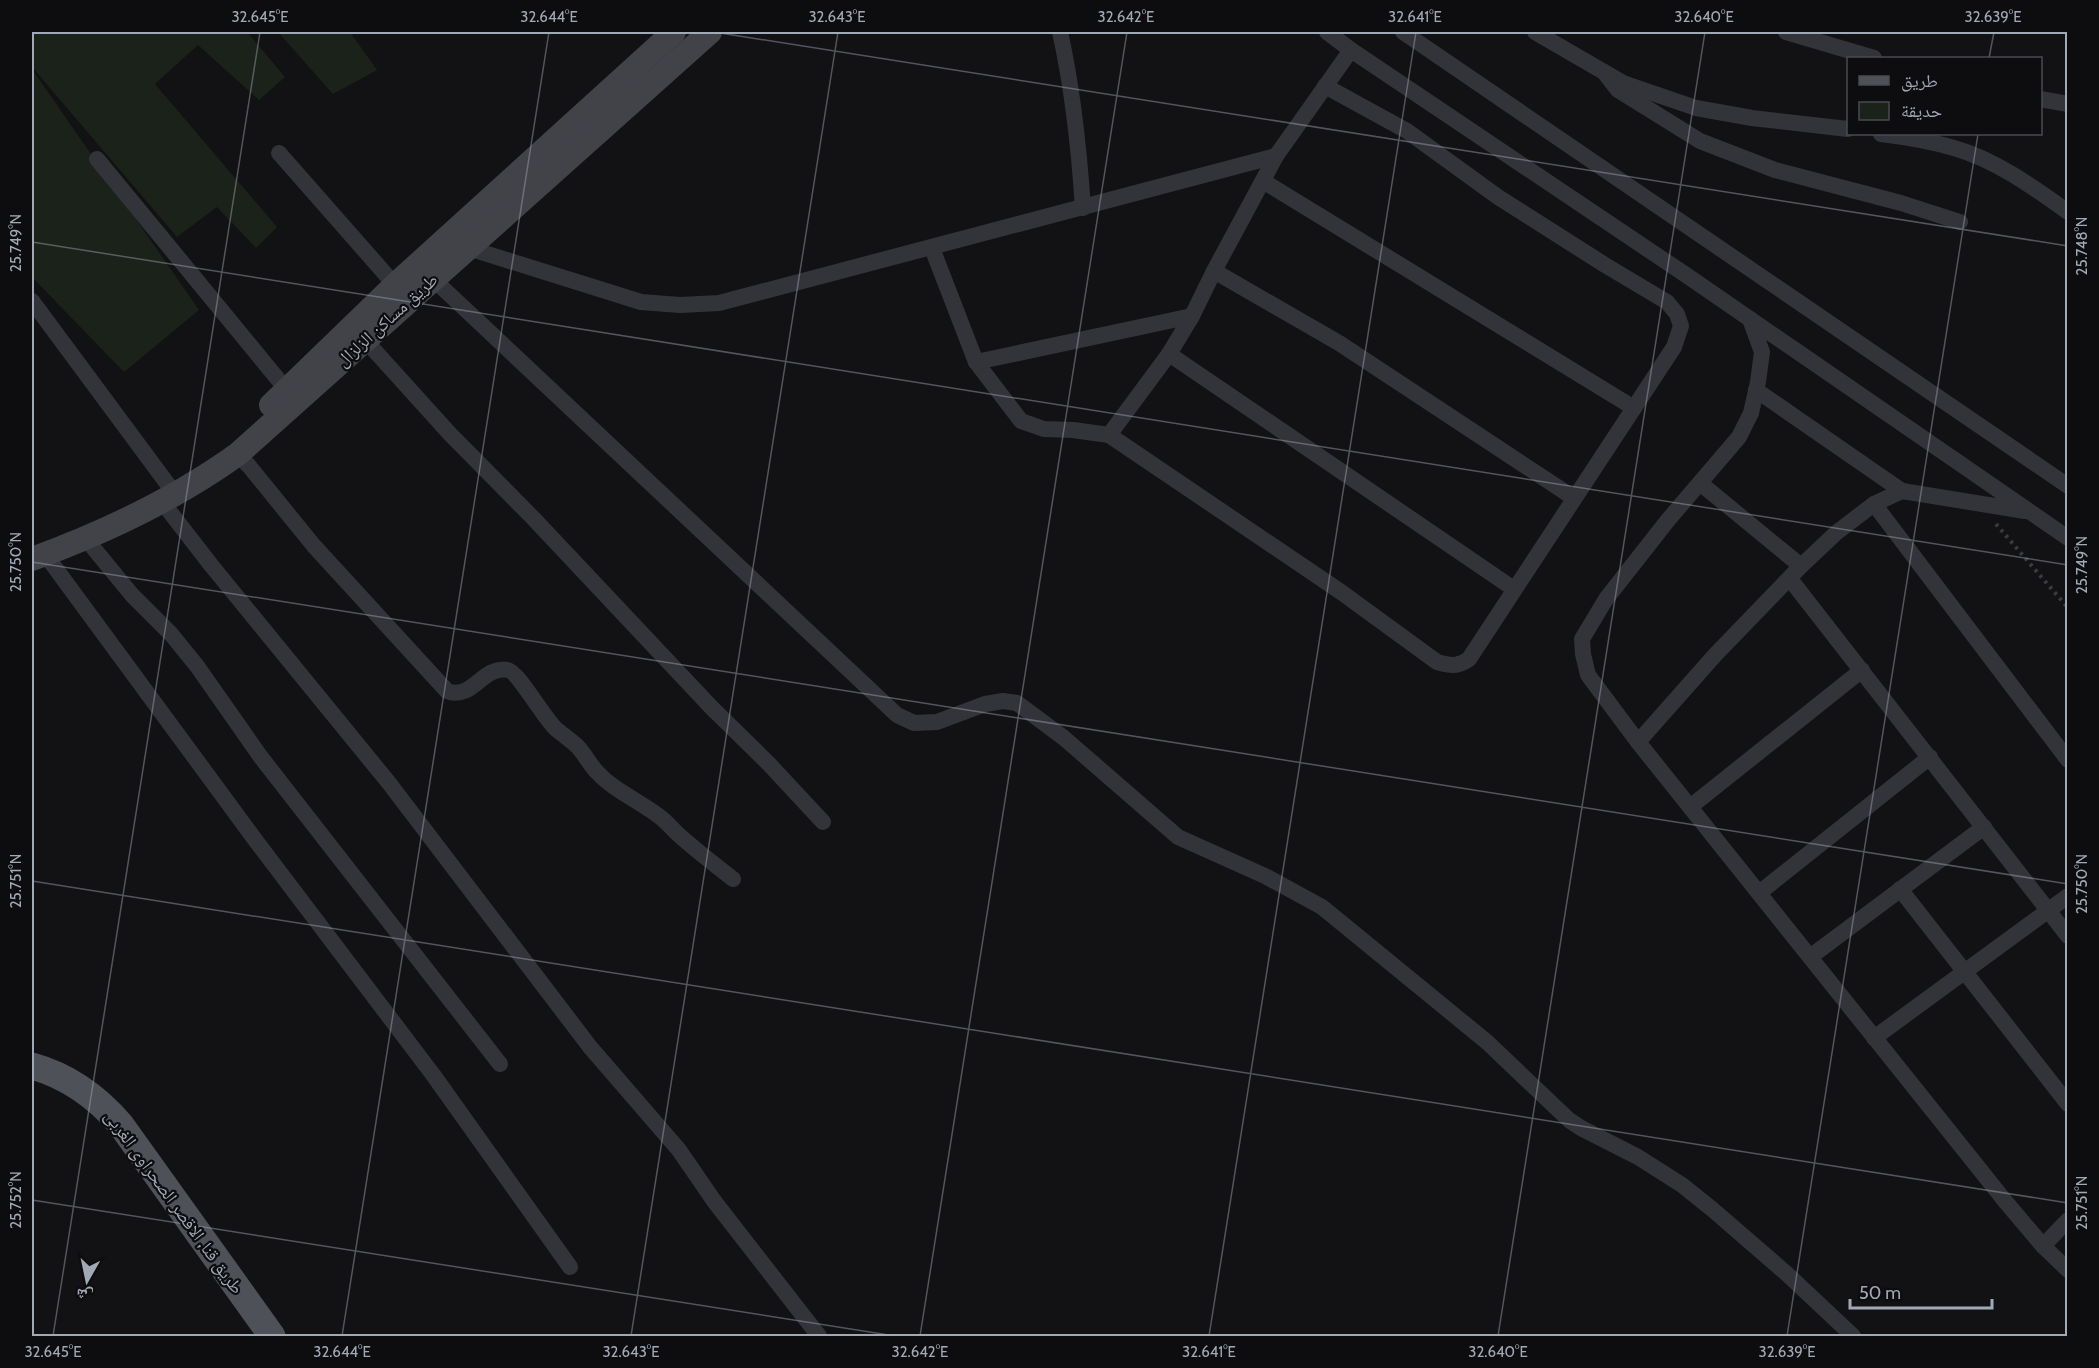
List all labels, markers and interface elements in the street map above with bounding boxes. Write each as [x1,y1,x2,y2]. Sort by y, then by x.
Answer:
text: 32.645°E [231,8,289,26]
text: 32.644°E [520,8,578,26]
text: 32.643°E [808,8,866,26]
text: 32.642°E [1098,8,1154,26]
text: 32.641°E [1388,8,1442,26]
text: 32.640°E [1674,8,1734,26]
text: 32.639°E [1965,8,2021,26]
legend [1847,57,2042,135]
text: طريق [1901,70,1938,92]
text: حديقة [1901,100,1942,122]
text: 25.749°N [7,214,25,272]
text: 25.748°N [2073,217,2091,275]
street label: طريق مساكن الزلزال [332,269,442,371]
text: 25.750°N [7,532,25,592]
text: 25.749°N [2073,536,2091,594]
text: 25.751°N [7,854,25,908]
text: 25.750°N [2073,854,2091,914]
street label: طريق قنا, الاقصر الصحراوى الغربى [100,1106,248,1298]
text: 25.752°N [7,1171,25,1229]
text: 25.751°N [2073,1176,2091,1230]
north arrow [57,1251,117,1311]
scale bar [1850,1272,1992,1310]
text: 50 m [1859,1282,1901,1304]
text: ش [75,1285,95,1306]
text: 32.645°E [24,1343,82,1361]
text: 32.644°E [313,1343,371,1361]
text: 32.643°E [602,1343,660,1361]
text: 32.642°E [892,1343,948,1361]
text: 32.641°E [1182,1343,1236,1361]
text: 32.640°E [1468,1343,1528,1361]
text: 32.639°E [1759,1343,1815,1361]

